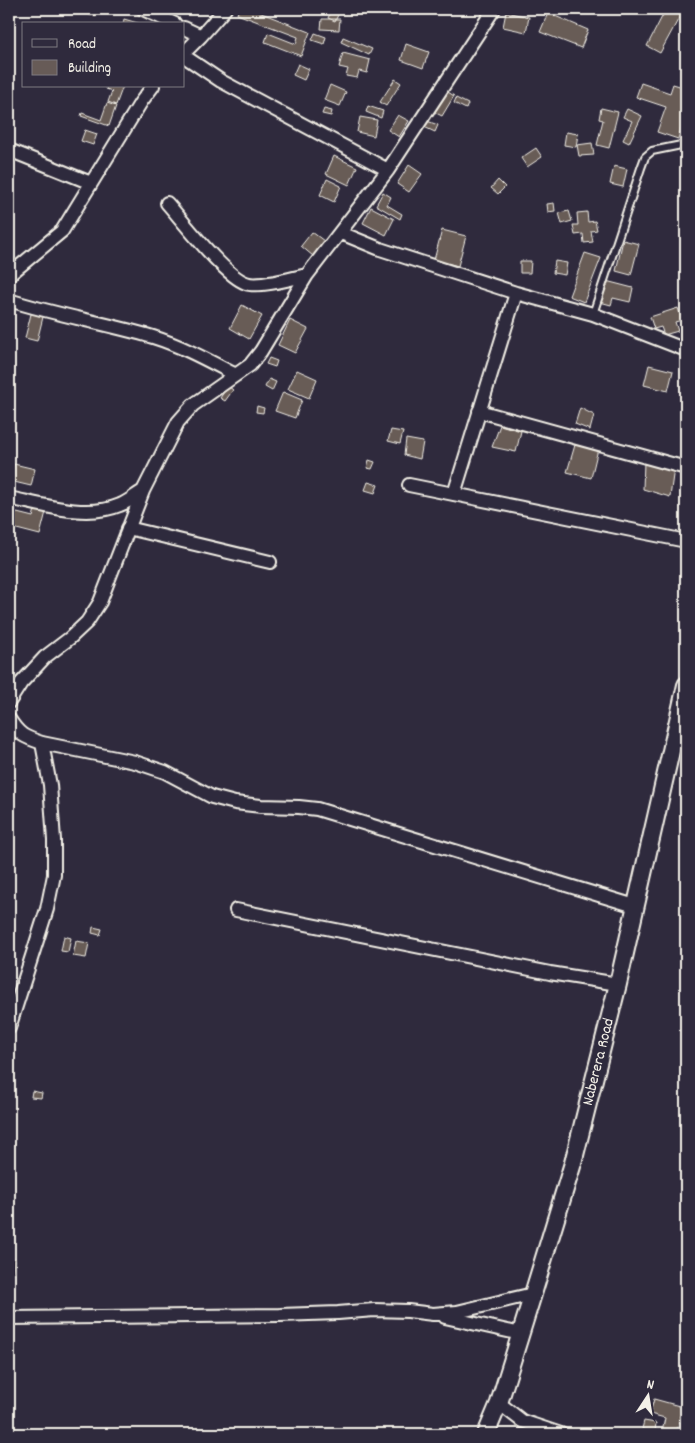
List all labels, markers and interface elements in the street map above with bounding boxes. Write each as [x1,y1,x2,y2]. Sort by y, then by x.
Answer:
legend [22,22,185,88]
text: Road [68,34,96,56]
text: Building [68,58,111,80]
street label: Naberera Road [576,1016,620,1108]
north arrow [622,1370,672,1420]
text: N [645,1375,656,1396]

